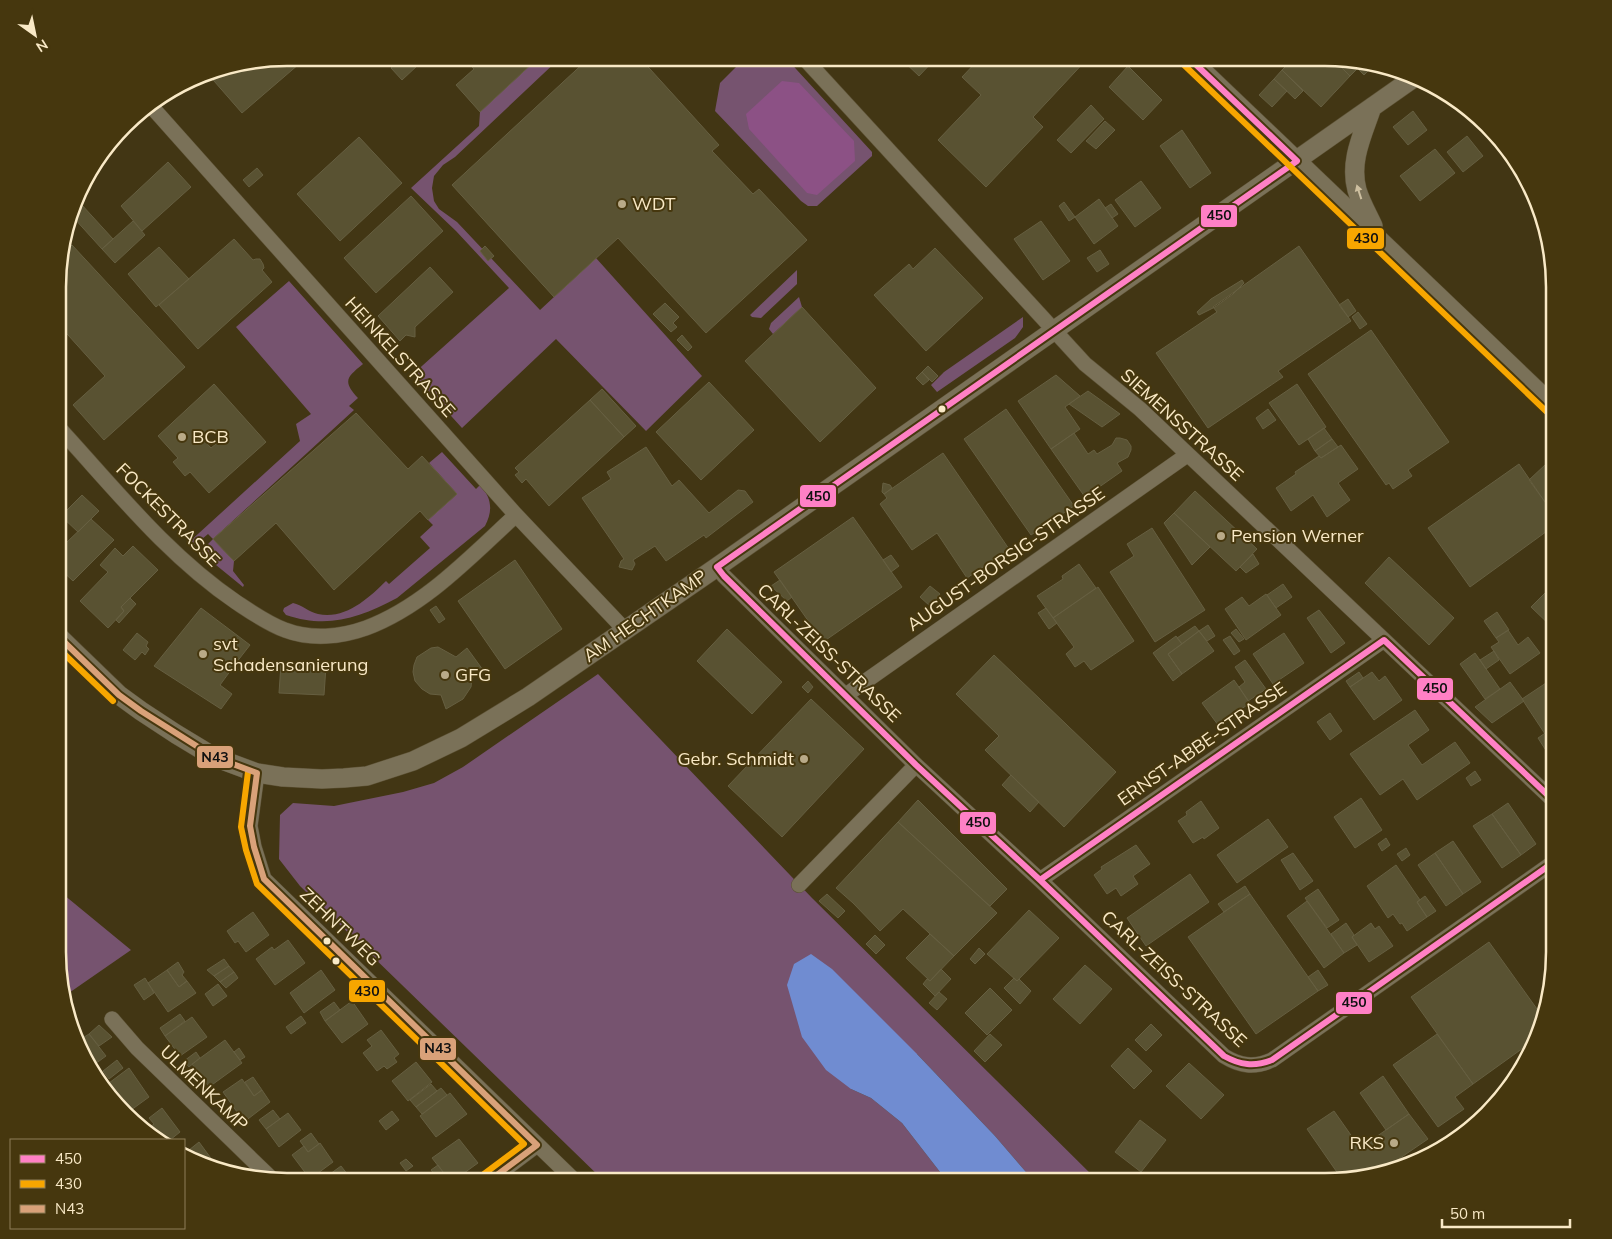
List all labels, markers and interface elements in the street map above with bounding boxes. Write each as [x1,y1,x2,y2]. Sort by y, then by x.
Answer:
north arrow [10,10,60,60]
text: N [33,35,51,56]
one-way arrow [1354,184,1362,199]
place label: WDT [632,192,676,215]
marker: WDT [616,198,628,210]
line badge: 450 [1200,204,1238,228]
text: 450 [1206,206,1232,224]
line badge: 430 [1346,227,1385,250]
text: 430 [1353,229,1379,247]
street label: HEINKELSTRASSE [340,292,460,422]
street label: SIEMENSSTRASSE [1116,363,1248,486]
unlabelled marker [937,404,947,414]
place label: BCB [192,425,229,448]
marker: BCB [176,431,188,443]
street label: FOCKESTRASSE [111,458,225,572]
street label: AUGUST-BORSIG-STRASSE [902,481,1109,636]
line badge: 450 [799,484,837,508]
text: 450 [805,487,831,505]
place label: Pension Werner [1231,524,1364,547]
marker: Pension Werner [1215,530,1227,542]
street label: AM HECHTKAMP [578,564,711,667]
street label: CARL-ZEISS-STRASSE [753,578,906,727]
place label: svt Schadensanierung [213,632,368,676]
marker: svt Schadensanierung [197,648,209,660]
place label: GFG [455,663,491,686]
marker: GFG [439,669,451,681]
street label: ERNST-ABBE-STRASSE [1113,677,1290,811]
line badge: 450 [1416,677,1454,701]
text: 450 [1422,679,1448,697]
line badge: N43 [196,745,234,769]
place label: Gebr. Schmidt [677,747,794,770]
text: N43 [201,748,229,766]
marker: Gebr. Schmidt [798,753,810,765]
line badge: 450 [959,811,997,835]
text: 450 [965,813,991,831]
street label: ZEHNTWEG [295,882,386,971]
street label: CARL-ZEISS-STRASSE [1097,905,1252,1052]
unlabelled marker [322,936,332,946]
unlabelled marker [331,956,341,966]
line badge: 430 [348,979,386,1003]
text: 430 [354,982,380,1000]
line badge: 450 [1335,991,1373,1015]
text: 450 [1341,993,1367,1011]
line badge: N43 [419,1037,457,1061]
text: N43 [424,1039,452,1057]
street label: ULMENKAMP [155,1040,253,1135]
place label: RKS [1349,1131,1384,1154]
marker: RKS [1388,1137,1400,1149]
legend [10,1139,185,1229]
text: 450 [55,1149,82,1168]
text: 430 [55,1174,82,1193]
scale bar [1442,1196,1570,1228]
text: N43 [55,1199,84,1218]
text: 50 m [1450,1204,1485,1223]

